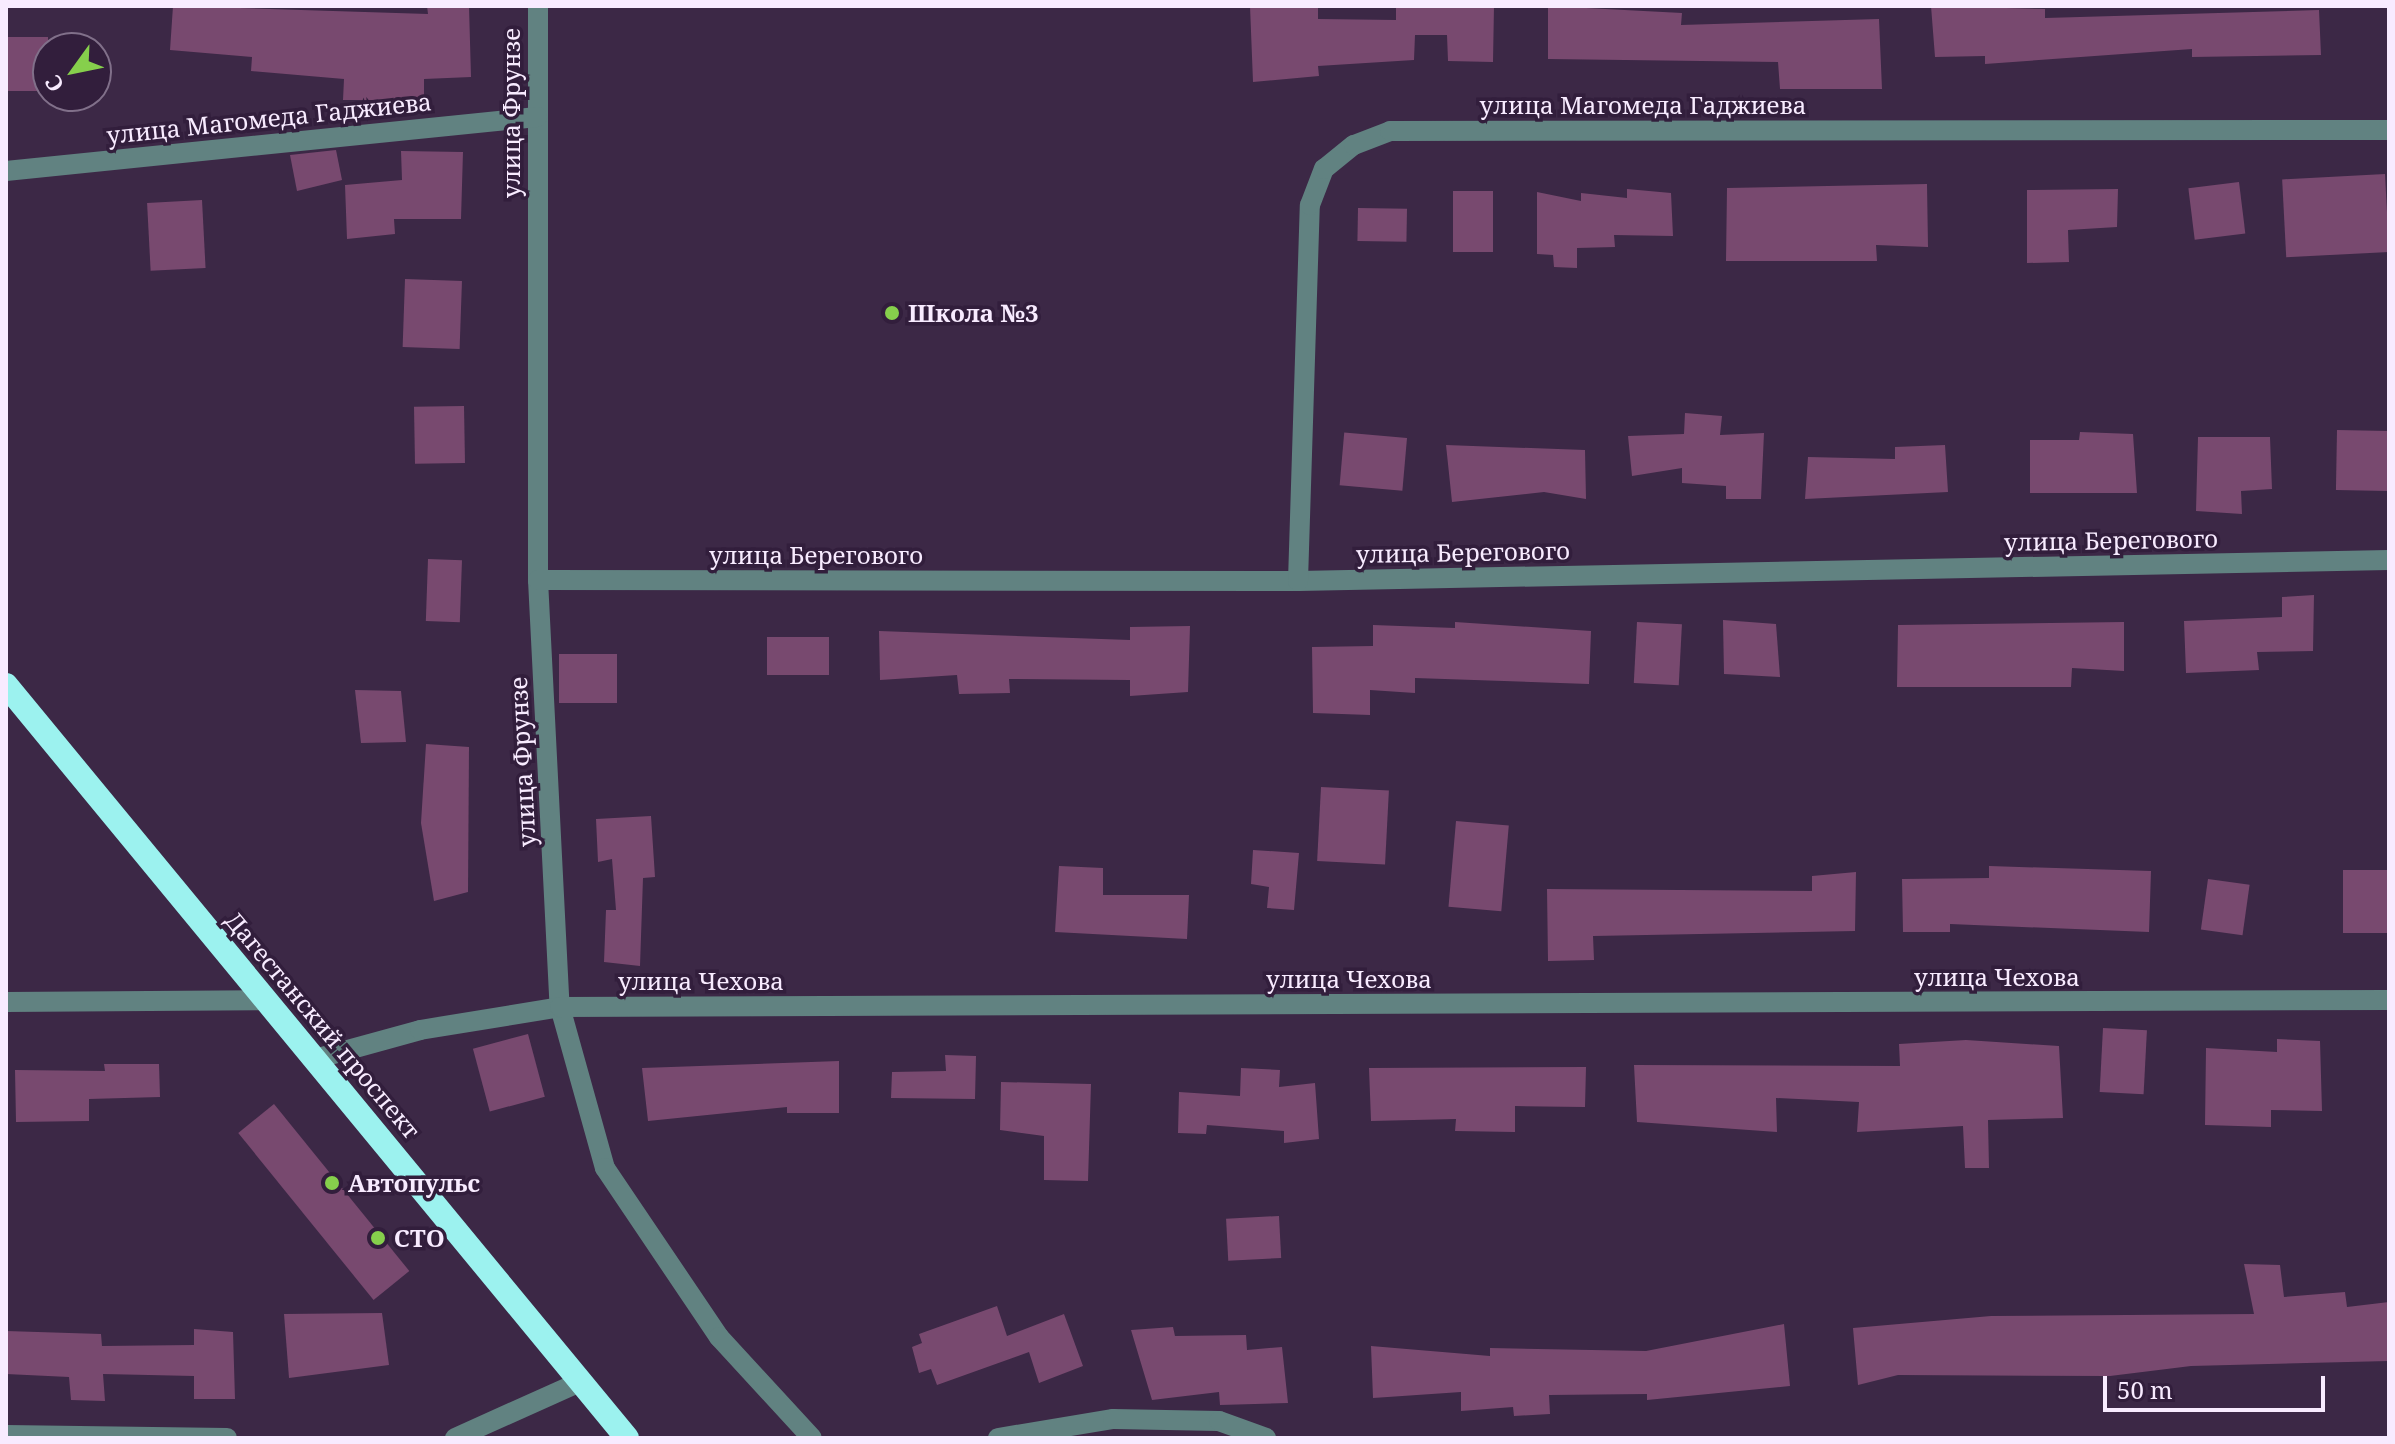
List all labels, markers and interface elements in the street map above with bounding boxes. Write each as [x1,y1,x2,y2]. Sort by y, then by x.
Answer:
street label: улица Фрунзе [497,28,525,198]
north arrow [32,32,112,112]
text: С [37,70,70,98]
street label: улица Магомеда Гаджиева [105,87,433,149]
street label: улица Магомеда Гаджиева [1480,91,1806,119]
place label: Школа №3 [908,299,1038,327]
marker: Школа №3 [883,304,901,322]
street label: улица Берегового [2004,524,2218,556]
street label: улица Берегового [1356,536,1570,568]
street label: улица Берегового [709,541,923,569]
street label: улица Фрунзе [503,676,541,848]
street label: Дагестанский проспект [220,906,426,1144]
street label: улица Чехова [1914,963,2080,991]
street label: улица Чехова [1266,965,1432,993]
street label: улица Чехова [618,967,784,995]
place label: Автопульс [348,1169,480,1197]
marker: Автопульс [323,1174,341,1192]
place label: СТО [394,1224,444,1252]
marker: СТО [369,1229,387,1247]
scale bar [2107,1360,2329,1410]
text: 50 m [2117,1373,2173,1406]

